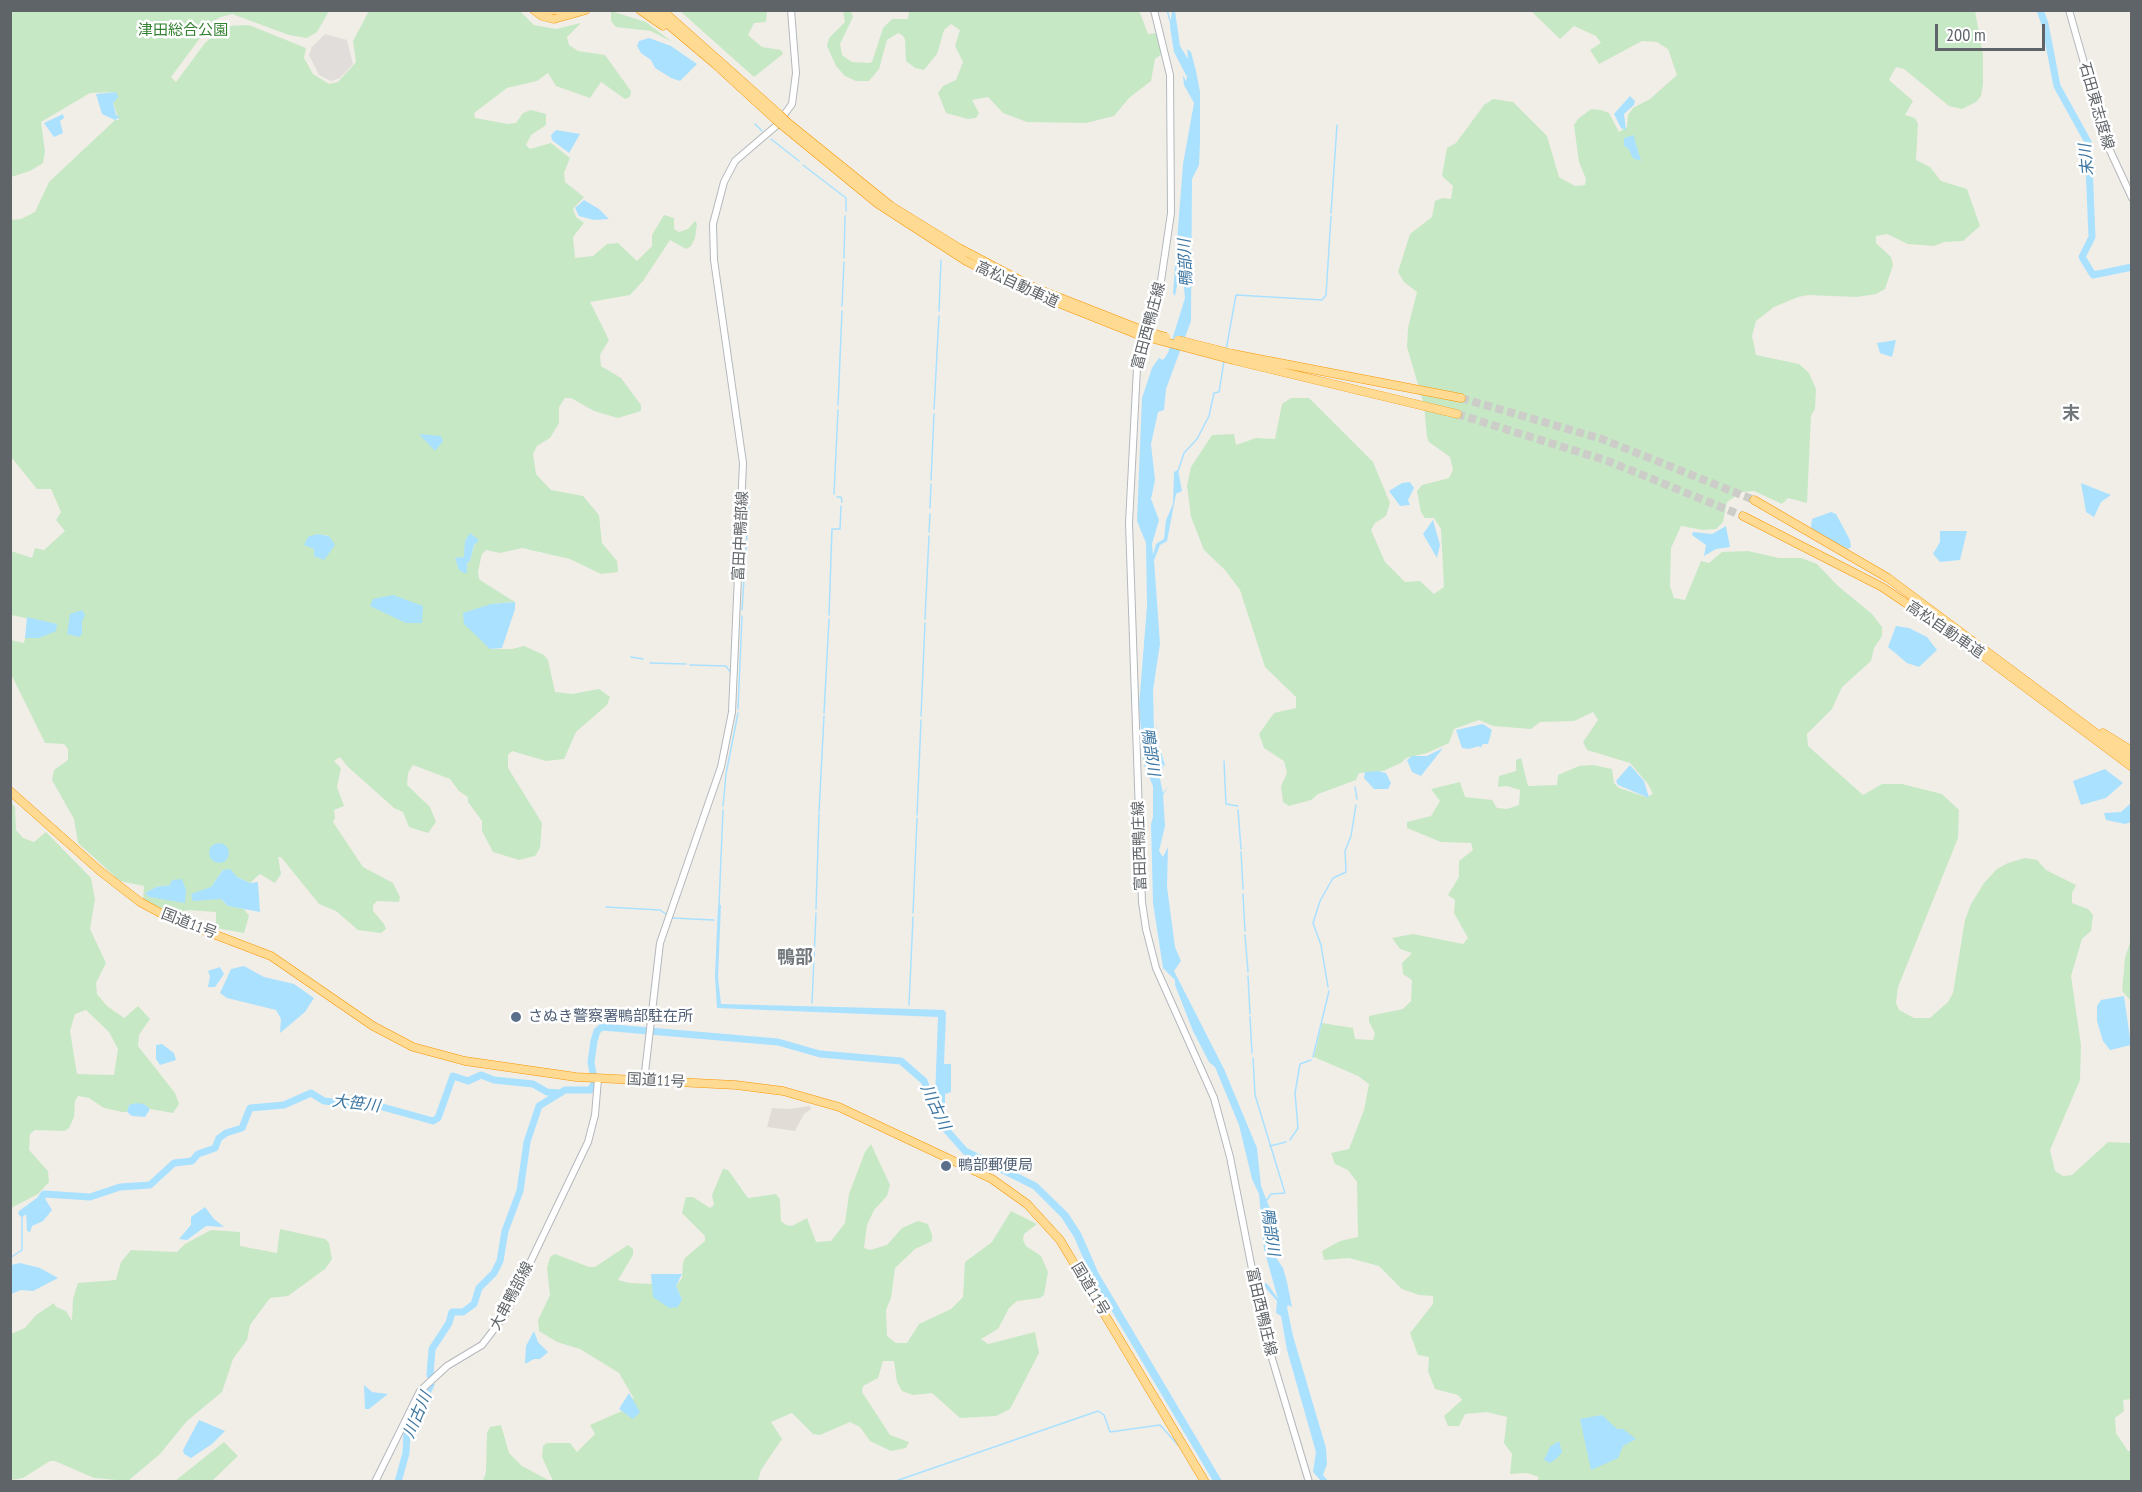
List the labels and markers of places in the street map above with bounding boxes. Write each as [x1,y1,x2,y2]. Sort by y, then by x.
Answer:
place label: さぬき警察署鴨部駐在所 [528,1008,693,1026]
marker: さぬき警察署鴨部駐在所 [509,1010,523,1024]
place label: 鴨部郵便局 [958,1157,1033,1175]
marker: 鴨部郵便局 [939,1159,953,1173]

